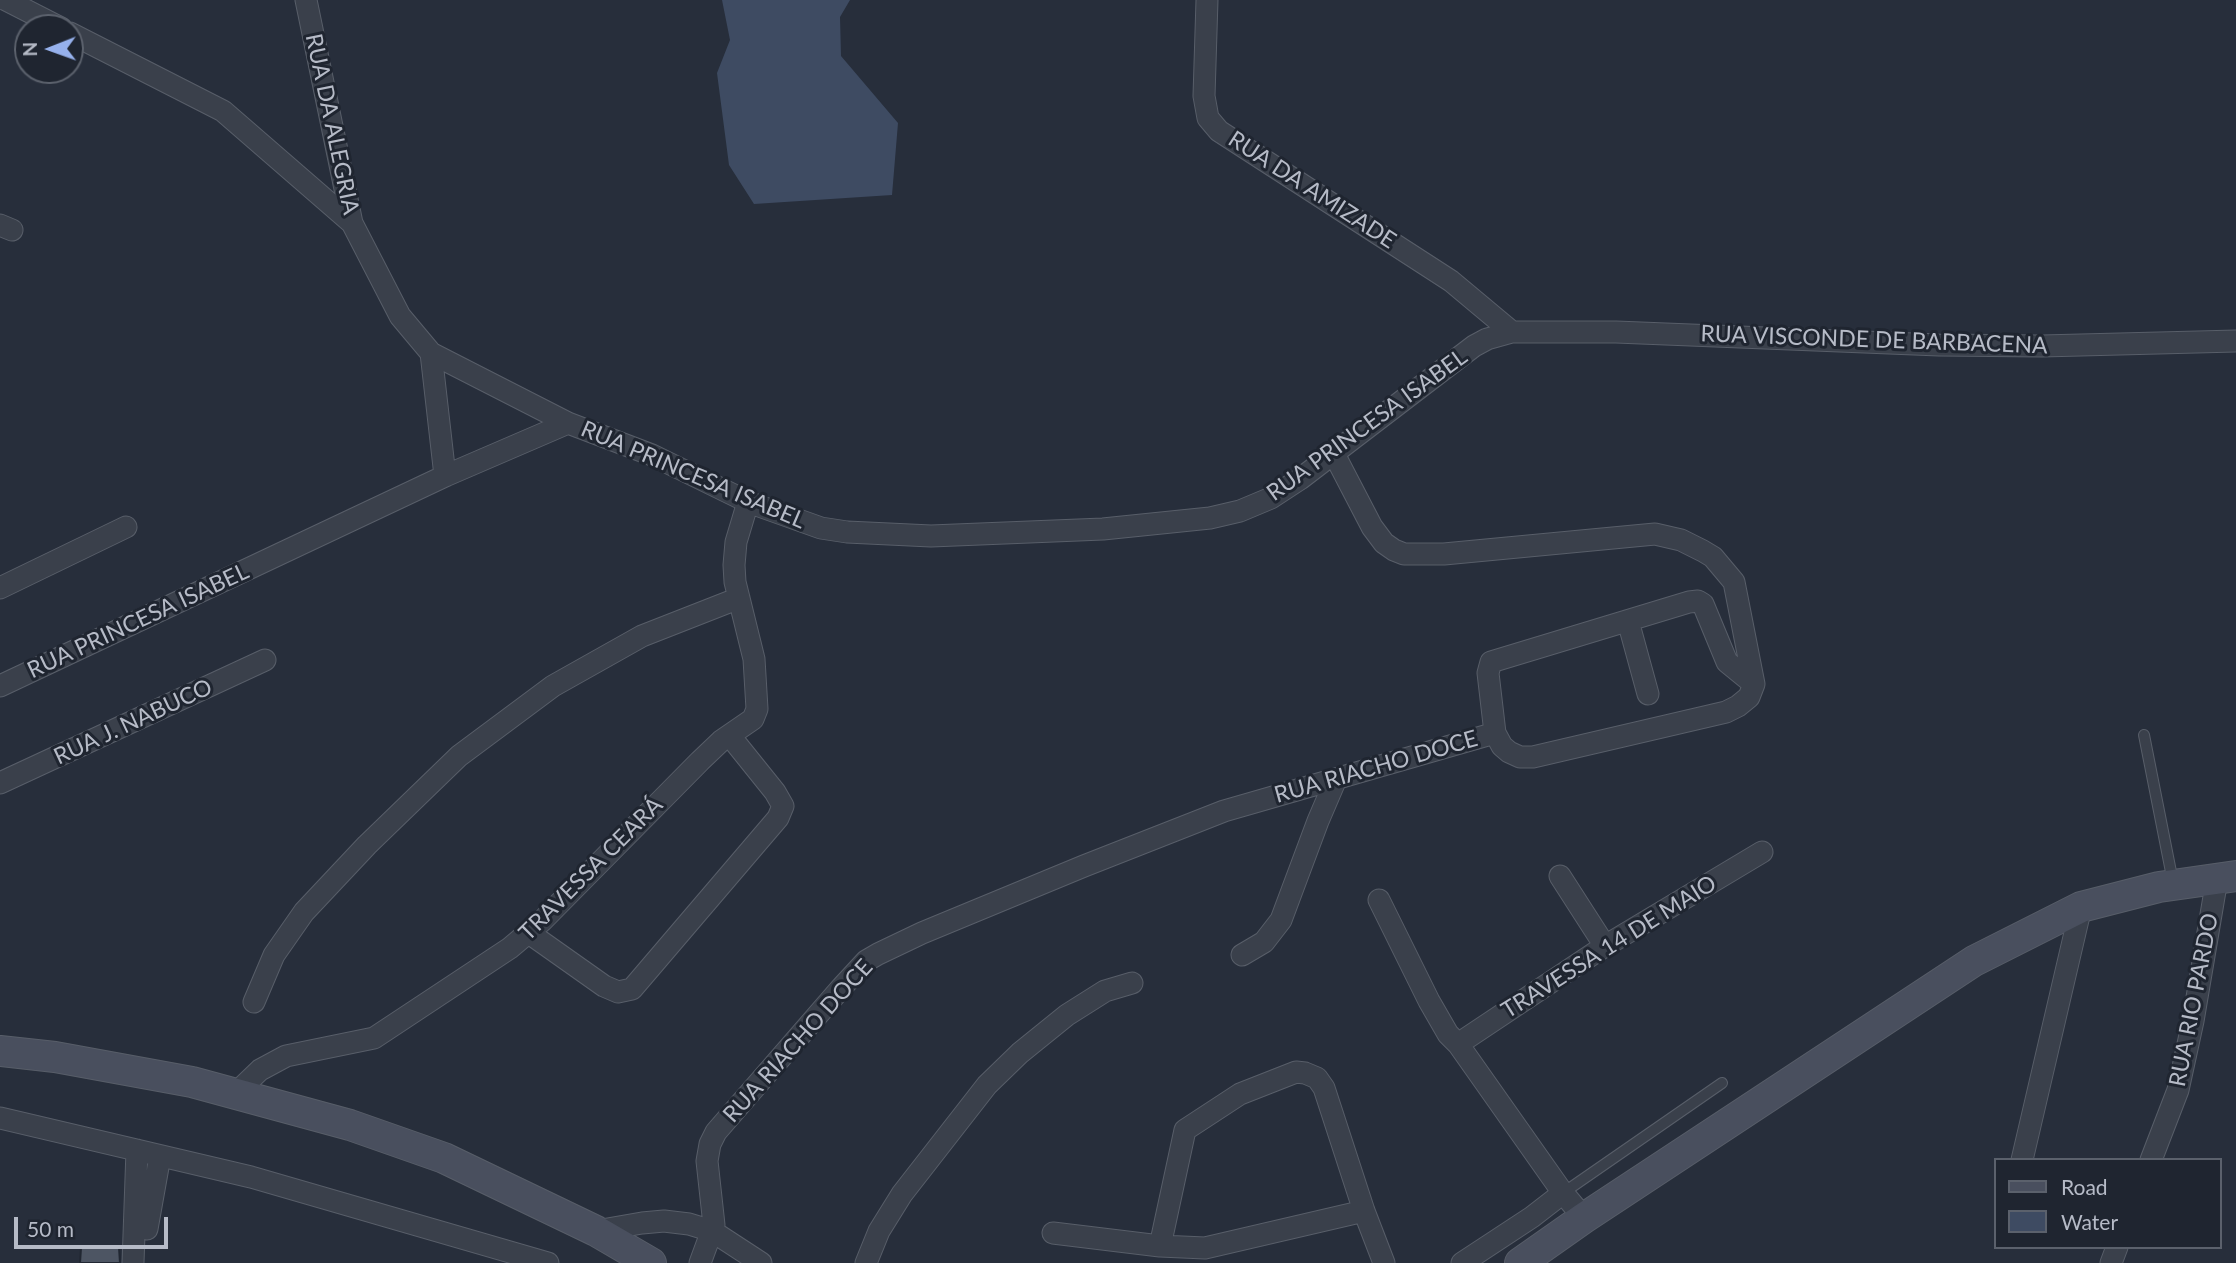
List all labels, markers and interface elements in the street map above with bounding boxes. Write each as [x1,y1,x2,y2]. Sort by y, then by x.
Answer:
north arrow [14,14,84,84]
street label: RUA DA ALEGRIA [299,31,365,217]
text: N [18,42,41,57]
street label: RUA DA AMIZADE [1223,125,1401,255]
street label: RUA VISCONDE DE BARBACENA [1700,320,2048,360]
street label: RUA PRINCESA ISABEL [1261,343,1473,507]
street label: RUA PRINCESA ISABEL [577,415,809,535]
street label: RUA PRINCESA ISABEL [23,558,253,684]
street label: RUA J. NABUCO [49,673,217,771]
street label: RUA RIACHO DOCE [1271,725,1481,809]
street label: TRAVESSA CEARÁ [514,792,668,946]
street label: TRAVESSA 14 DE MAIO [1496,870,1722,1024]
street label: RUA RIO PARDO [2164,911,2224,1089]
street label: RUA RIACHO DOCE [717,954,879,1128]
legend [1994,1158,2222,1249]
text: Road [2061,1174,2108,1199]
scale bar [18,1204,172,1248]
text: Water [2061,1209,2118,1234]
text: 50 m [27,1216,74,1241]

